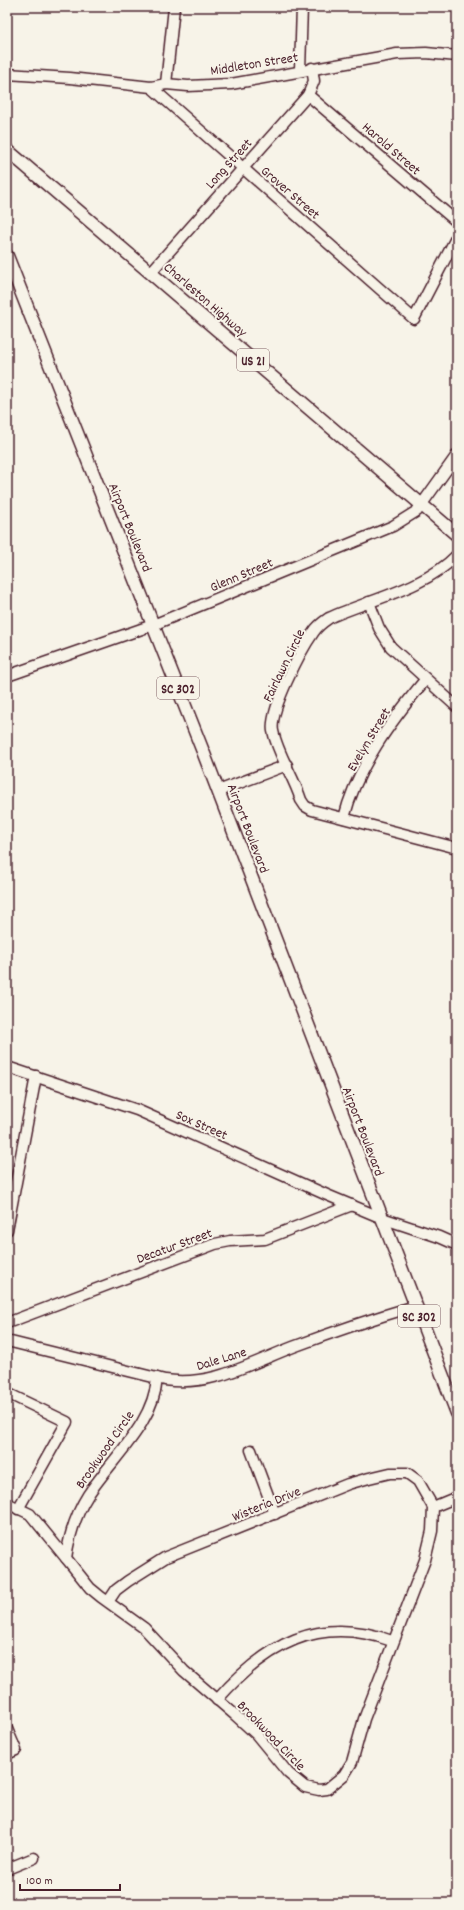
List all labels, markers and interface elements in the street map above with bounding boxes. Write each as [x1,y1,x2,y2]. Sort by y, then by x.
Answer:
street label: Middleton Street [209,48,300,82]
street label: Harold Street [357,118,425,181]
street label: Long Street [201,135,258,194]
street label: Grover Street [256,162,324,225]
street label: Charleston Highway [158,258,251,343]
road number: US 21 [237,349,269,371]
street label: Airport Boulevard [102,480,156,575]
street label: Glenn Street [207,554,276,598]
street label: Fairlawn Circle [259,626,311,706]
road number: SC 302 [157,677,199,699]
street label: Evelyn Street [343,704,397,776]
street label: Airport Boulevard [221,781,273,876]
street label: Airport Boulevard [336,1084,388,1179]
street label: Sox Street [172,1106,230,1146]
street label: Decatur Street [134,1224,215,1270]
road number: SC 302 [398,1305,440,1327]
street label: Dale Lane [194,1343,249,1377]
street label: Brookwood Circle [71,1407,140,1493]
street label: Wisteria Drive [229,1482,304,1528]
street label: Brookwood Circle [232,1697,309,1776]
scale bar [20,1866,120,1892]
text: 100 m [26,1873,53,1890]

